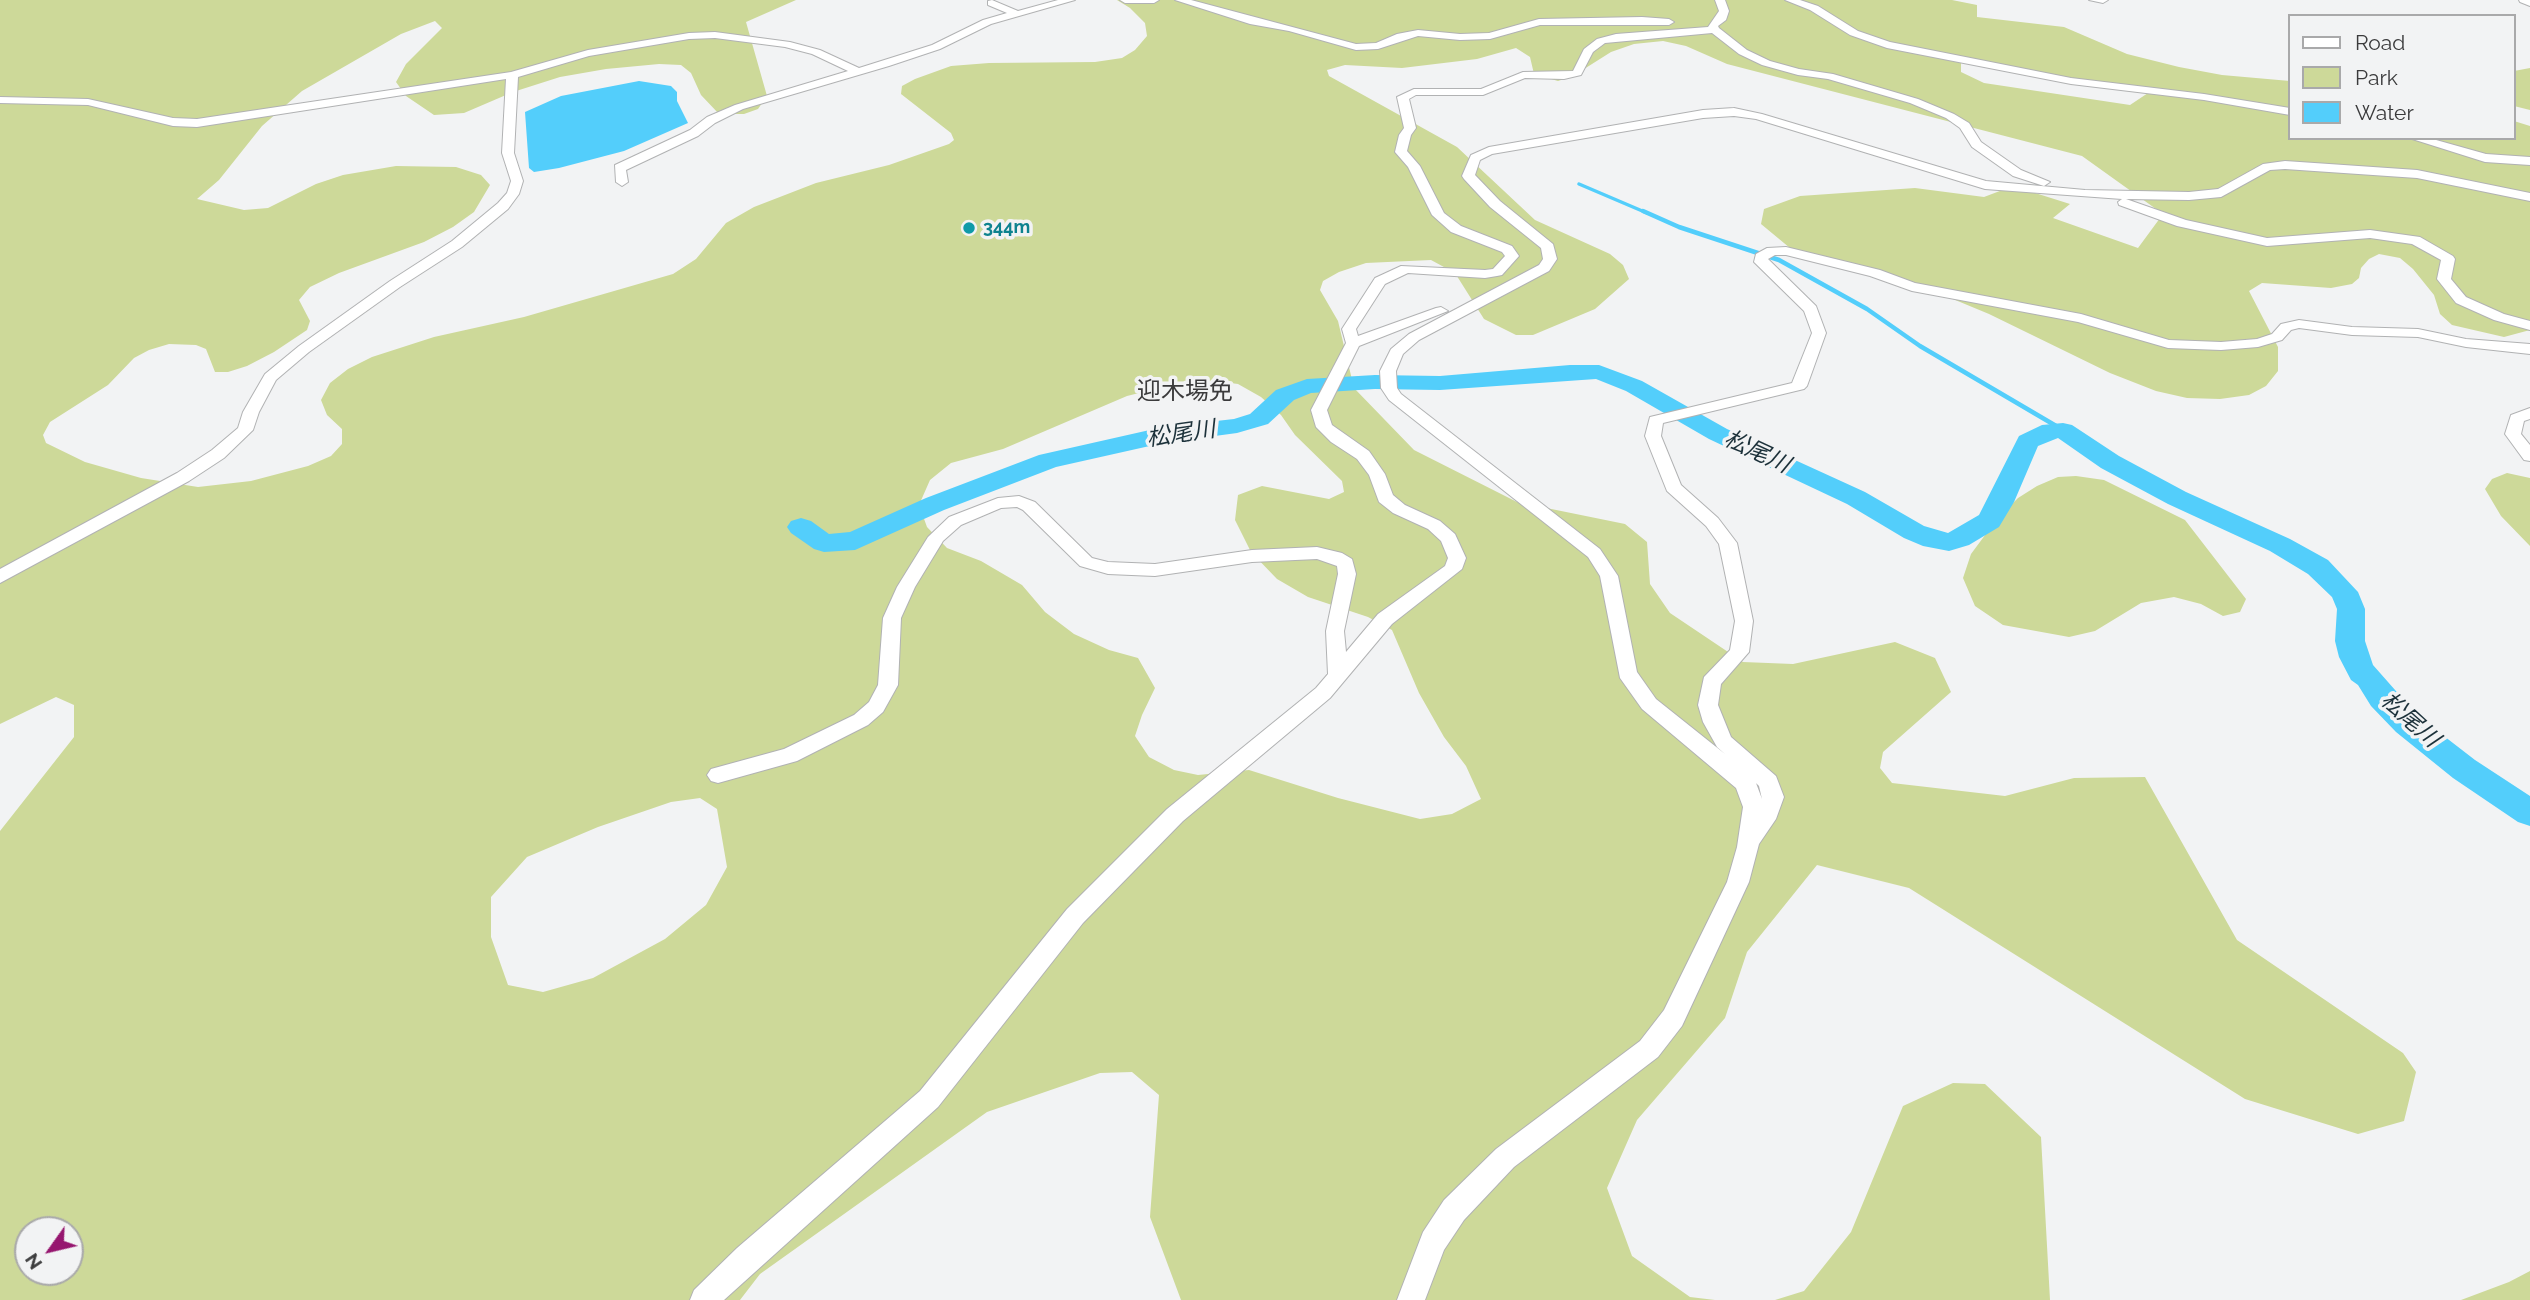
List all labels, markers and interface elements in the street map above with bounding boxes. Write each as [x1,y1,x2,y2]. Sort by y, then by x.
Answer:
legend [2288,14,2516,140]
text: Road [2355,30,2405,55]
text: Park [2355,65,2398,90]
text: Water [2355,100,2414,125]
place label: 344m [983,217,1030,239]
marker: 344m [961,220,977,236]
district label: 迎木場免 [1137,378,1233,406]
water label: 松尾川 [1145,416,1217,452]
water label: 松尾川 [1720,425,1794,479]
water label: 松尾川 [2375,687,2445,753]
north arrow [14,1216,84,1286]
text: N [20,1249,46,1274]

